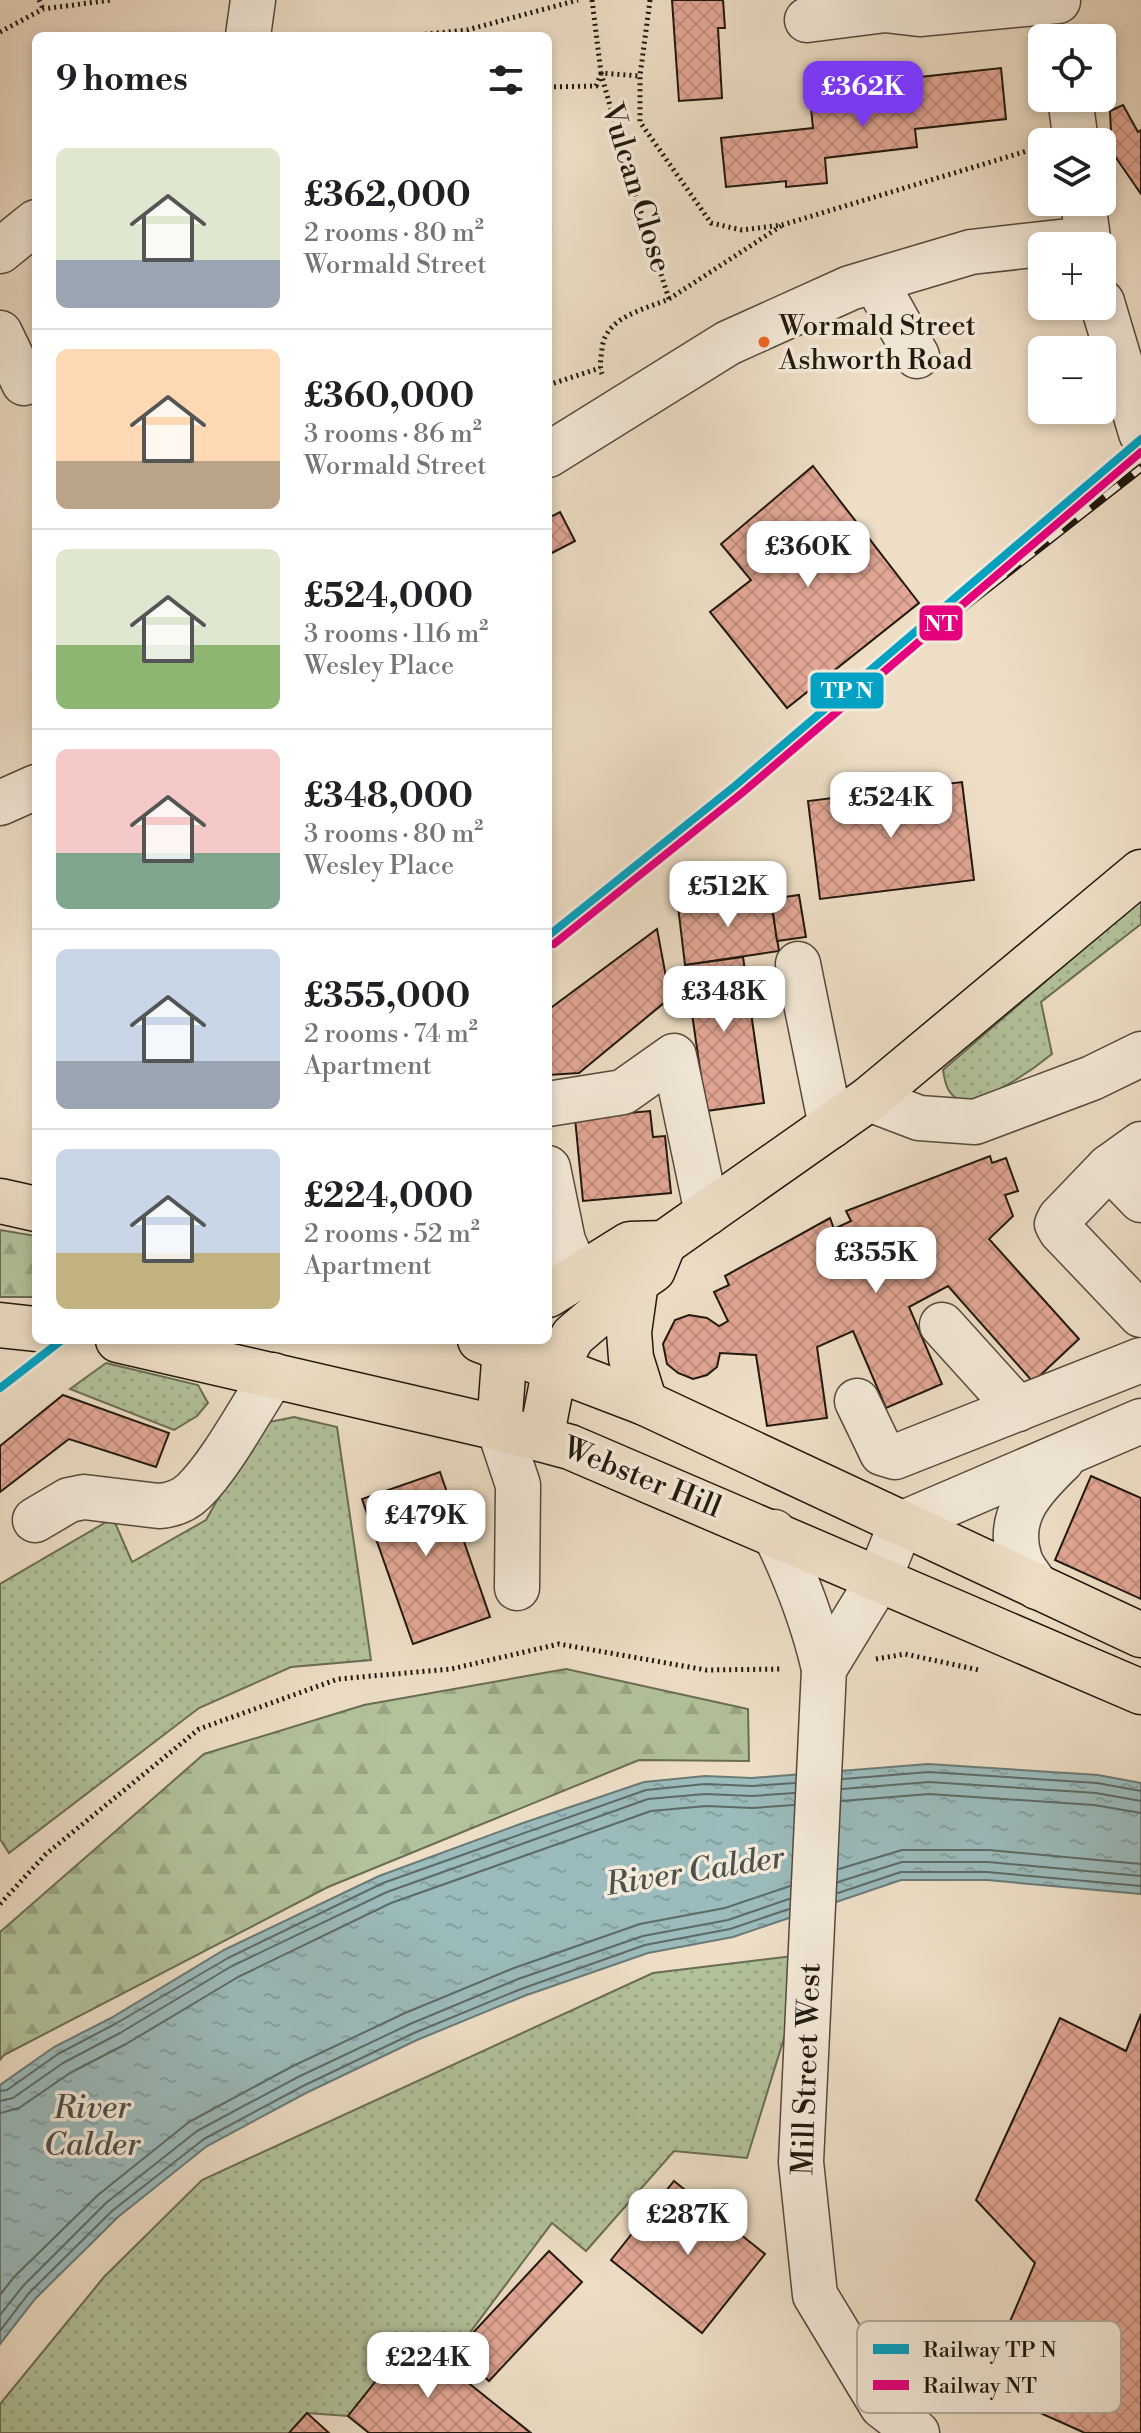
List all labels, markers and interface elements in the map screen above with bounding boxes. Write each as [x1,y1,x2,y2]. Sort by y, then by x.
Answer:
map controls [1028,24,1116,424]
button: locate [1028,24,1116,112]
icon: filters [484,58,528,102]
text: 9 homes [56,59,188,101]
pin: £362K [807,61,919,129]
text: £362K [821,71,905,103]
street label: Vulcan Close [592,98,680,277]
button: layers [1028,128,1116,216]
text: £362,000 [304,175,471,217]
icon: home [120,180,216,276]
text: 2 rooms · 80 m² [304,217,484,249]
button: + [1028,232,1116,320]
text: Wormald Street [304,249,487,281]
place label: Wormald Street Ashworth Road [778,309,976,378]
marker: Wormald Street Ashworth Road [756,334,772,350]
button: − [1028,336,1116,424]
text: £360,000 [304,376,474,418]
icon: home [120,381,216,477]
text: 3 rooms · 86 m² [304,418,482,450]
text: Wormald Street [304,450,487,482]
pin: £360K [752,521,864,589]
text: £360K [765,531,851,563]
text: £524,000 [304,576,473,618]
icon: home [120,581,216,677]
line badge: NT [918,604,964,642]
text: NT [924,611,958,638]
text: 3 rooms · 116 m² [304,618,488,650]
text: Wesley Place [304,650,454,682]
line badge: TP N [809,671,885,710]
text: TP N [821,678,874,705]
pin: £524K [835,772,947,840]
text: £348,000 [304,776,473,818]
icon: home [120,781,216,877]
text: £524K [848,782,934,814]
text: 3 rooms · 80 m² [304,818,483,850]
text: Wesley Place [304,850,454,882]
pin: £512K [672,861,784,929]
text: £512K [688,871,769,903]
pin: £348K [668,966,780,1034]
text: £355,000 [304,976,470,1018]
text: £348K [681,976,767,1008]
icon: home [120,981,216,1077]
text: 2 rooms · 74 m² [304,1018,478,1050]
text: Apartment [304,1050,432,1082]
text: £224,000 [304,1176,473,1218]
icon: home [120,1181,216,1277]
text: 2 rooms · 52 m² [304,1218,480,1250]
pin: £355K [820,1227,932,1295]
text: £355K [834,1237,918,1269]
text: Apartment [304,1250,432,1282]
street label: Webster Hill [556,1429,727,1527]
pin: £479K [370,1490,482,1558]
text: £479K [384,1500,468,1532]
water label: River Calder [602,1837,789,1905]
street label: Mill Street West [784,1962,830,2176]
water label: River Calder [44,2088,142,2165]
pin: £287K [632,2189,744,2257]
text: £287K [646,2199,730,2231]
legend [857,2321,1121,2413]
pin: £224K [372,2332,484,2400]
text: Railway TP N [923,2337,1057,2364]
text: £224K [385,2342,471,2374]
text: Railway NT [923,2373,1037,2400]

